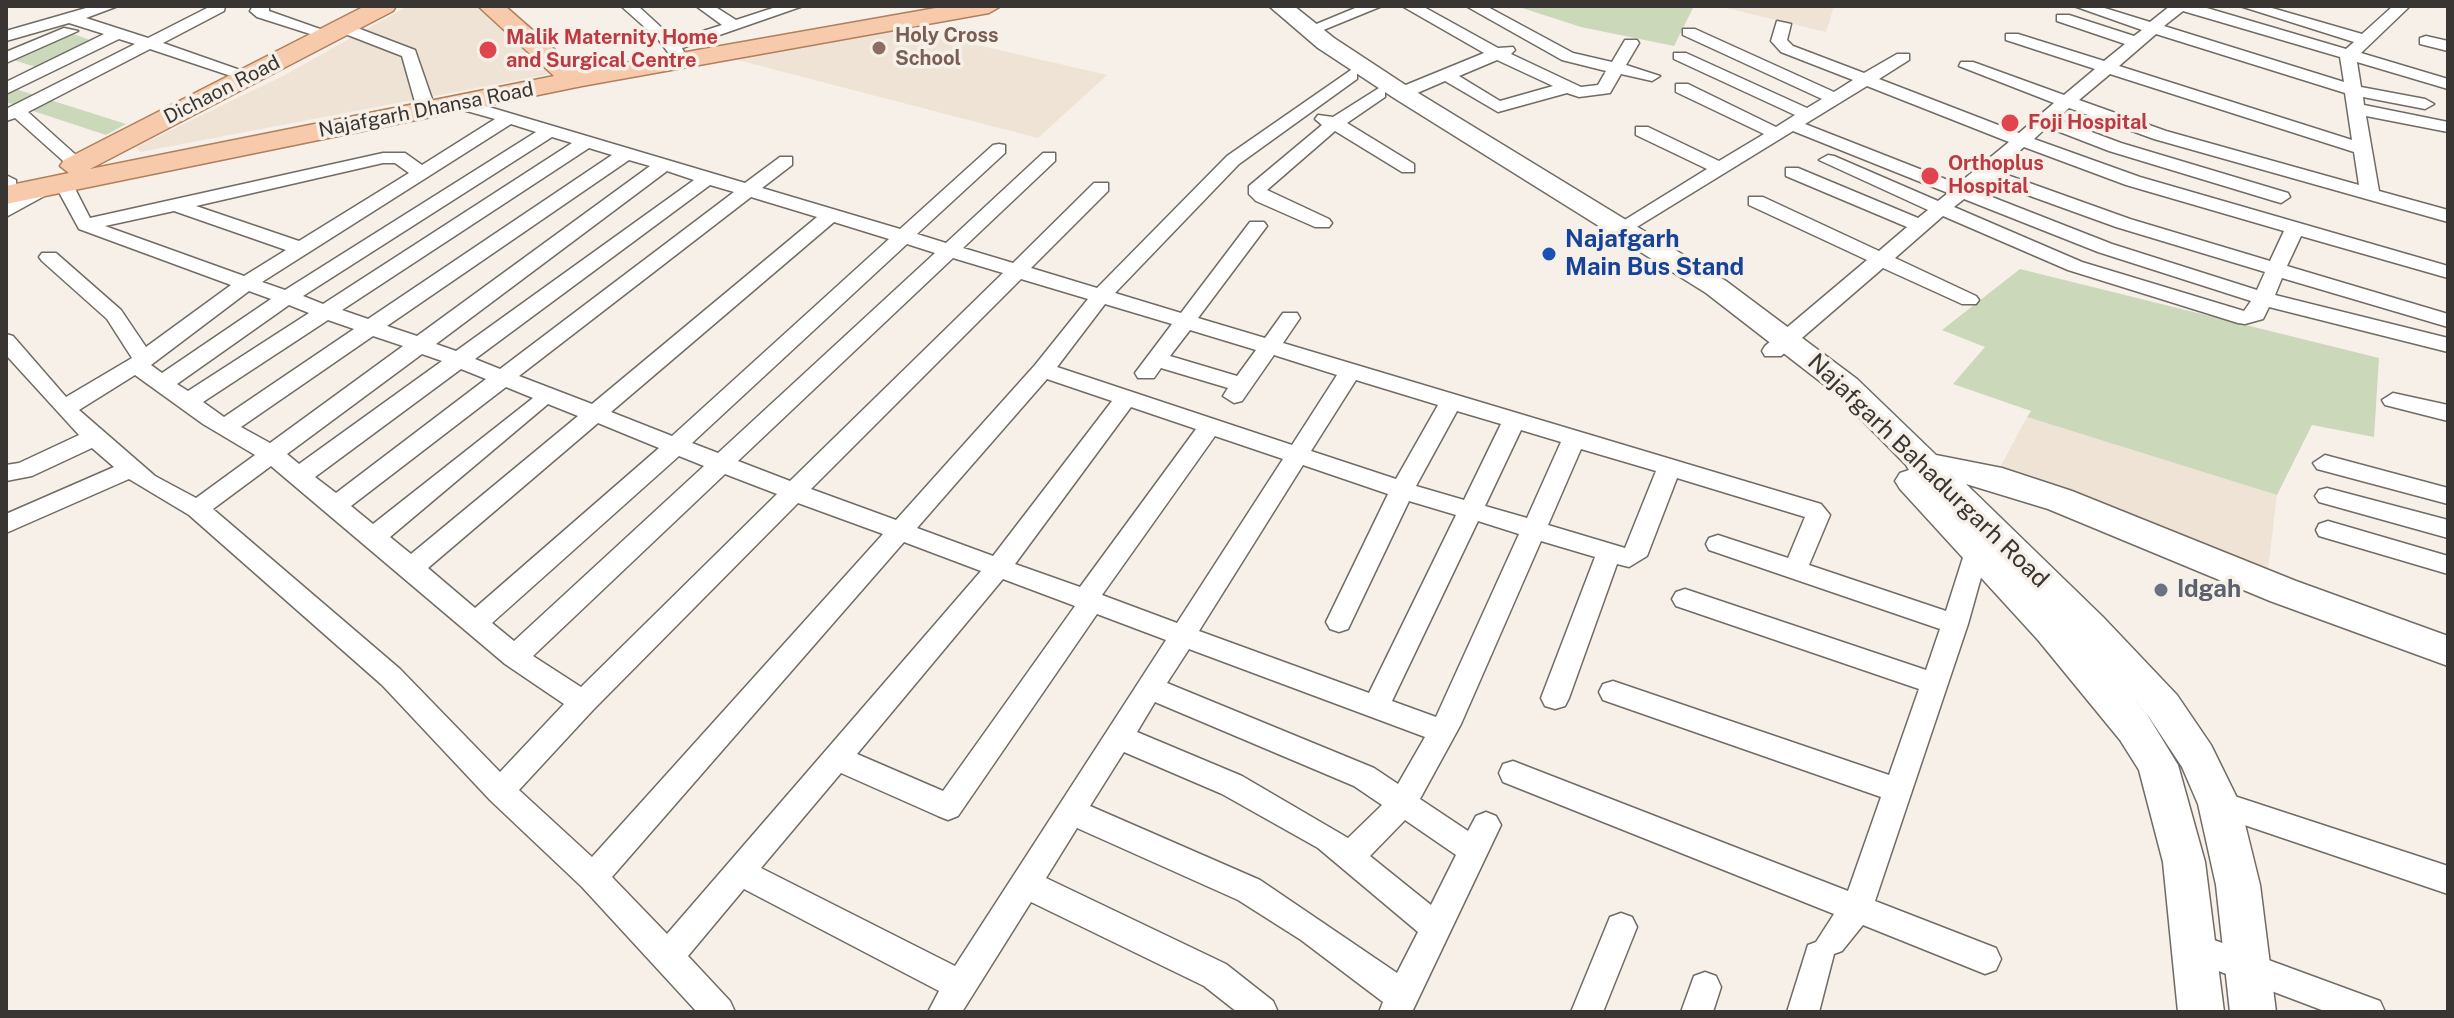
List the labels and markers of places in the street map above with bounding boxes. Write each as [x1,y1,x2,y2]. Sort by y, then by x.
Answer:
place label: Holy Cross School [895,24,999,71]
place label: Malik Maternity Home and Surgical Centre [506,26,718,73]
marker: Malik Maternity Home and Surgical Centre [477,39,499,61]
marker: Holy Cross School [870,39,888,57]
place label: Foji Hospital [2028,111,2148,135]
marker: Foji Hospital [1999,112,2021,134]
place label: Orthoplus Hospital [1948,152,2044,199]
marker: Orthoplus Hospital [1919,165,1941,187]
place label: Najafgarh Main Bus Stand [1565,226,1744,282]
marker: Najafgarh Main Bus Stand [1540,245,1558,263]
place label: Idgah [2177,576,2241,604]
marker: Idgah [2152,581,2170,599]

